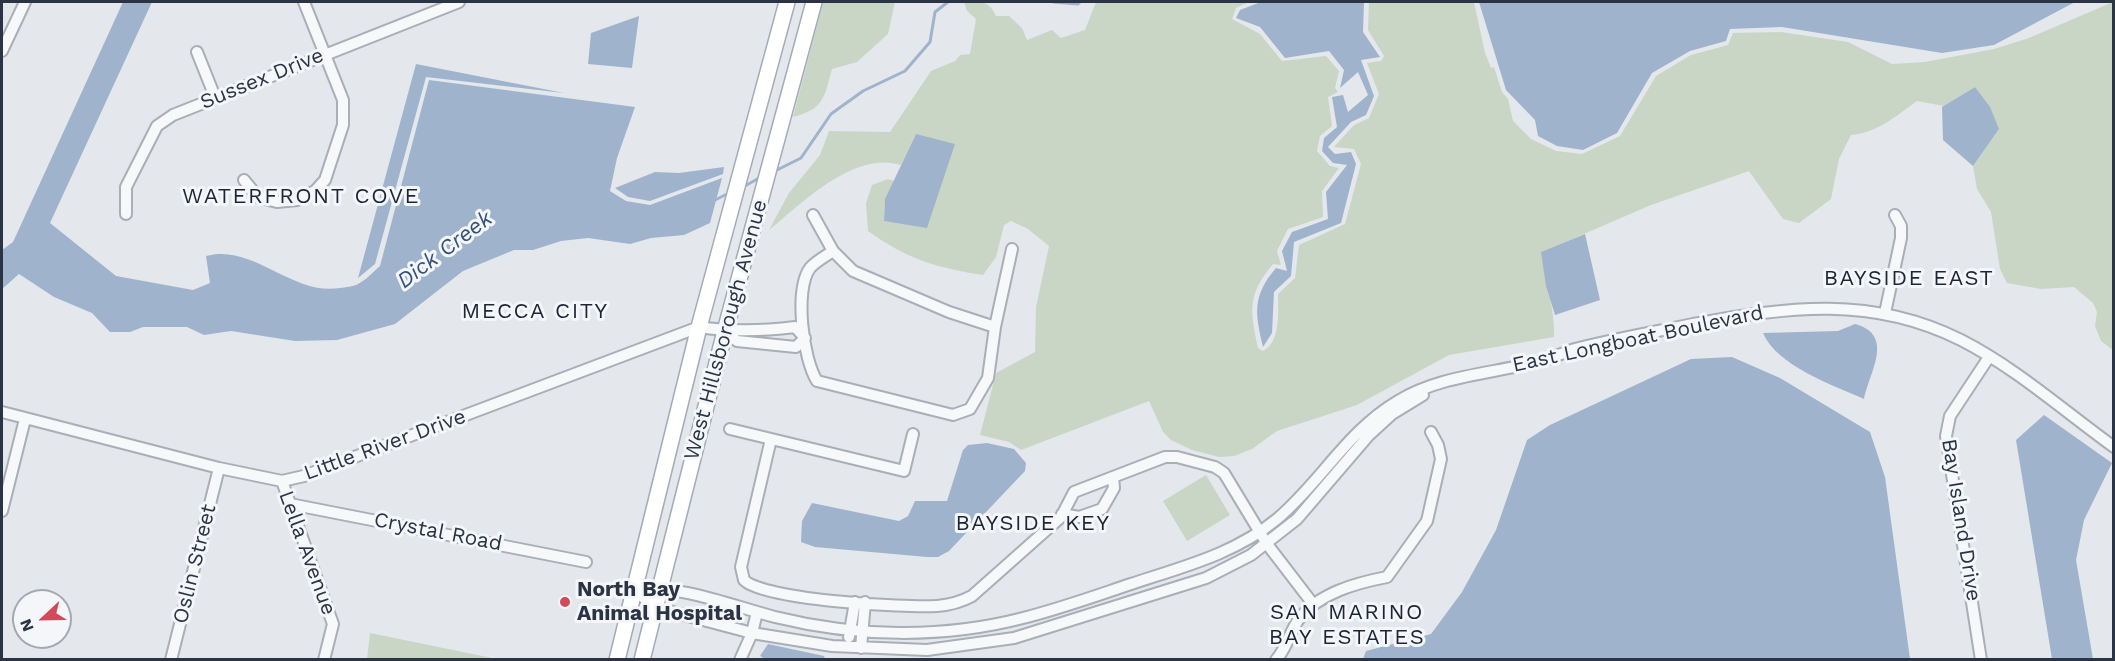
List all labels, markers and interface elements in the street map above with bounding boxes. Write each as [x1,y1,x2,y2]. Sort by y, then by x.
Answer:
street label: Sussex Drive [197,43,327,115]
district label: WATERFRONT COVE [182,184,420,210]
street label: West Hillsborough Avenue [679,197,773,463]
water label: Dick Creek [392,206,498,294]
district label: BAYSIDE EAST [1824,266,1994,292]
district label: MECCA CITY [461,299,609,325]
street label: East Longboat Boulevard [1510,300,1766,378]
street label: Little River Drive [301,404,469,486]
street label: Bay Island Drive [1936,437,1986,603]
street label: Lella Avenue [273,487,341,619]
street label: Oslin Street [168,502,222,626]
street label: Crystal Road [372,507,504,557]
district label: BAYSIDE KEY [956,511,1110,537]
place label: North Bay Animal Hospital [577,577,742,627]
north arrow [12,589,72,649]
marker: North Bay Animal Hospital [558,595,572,609]
district label: SAN MARINO BAY ESTATES [1269,600,1425,652]
text: N [16,616,38,634]

